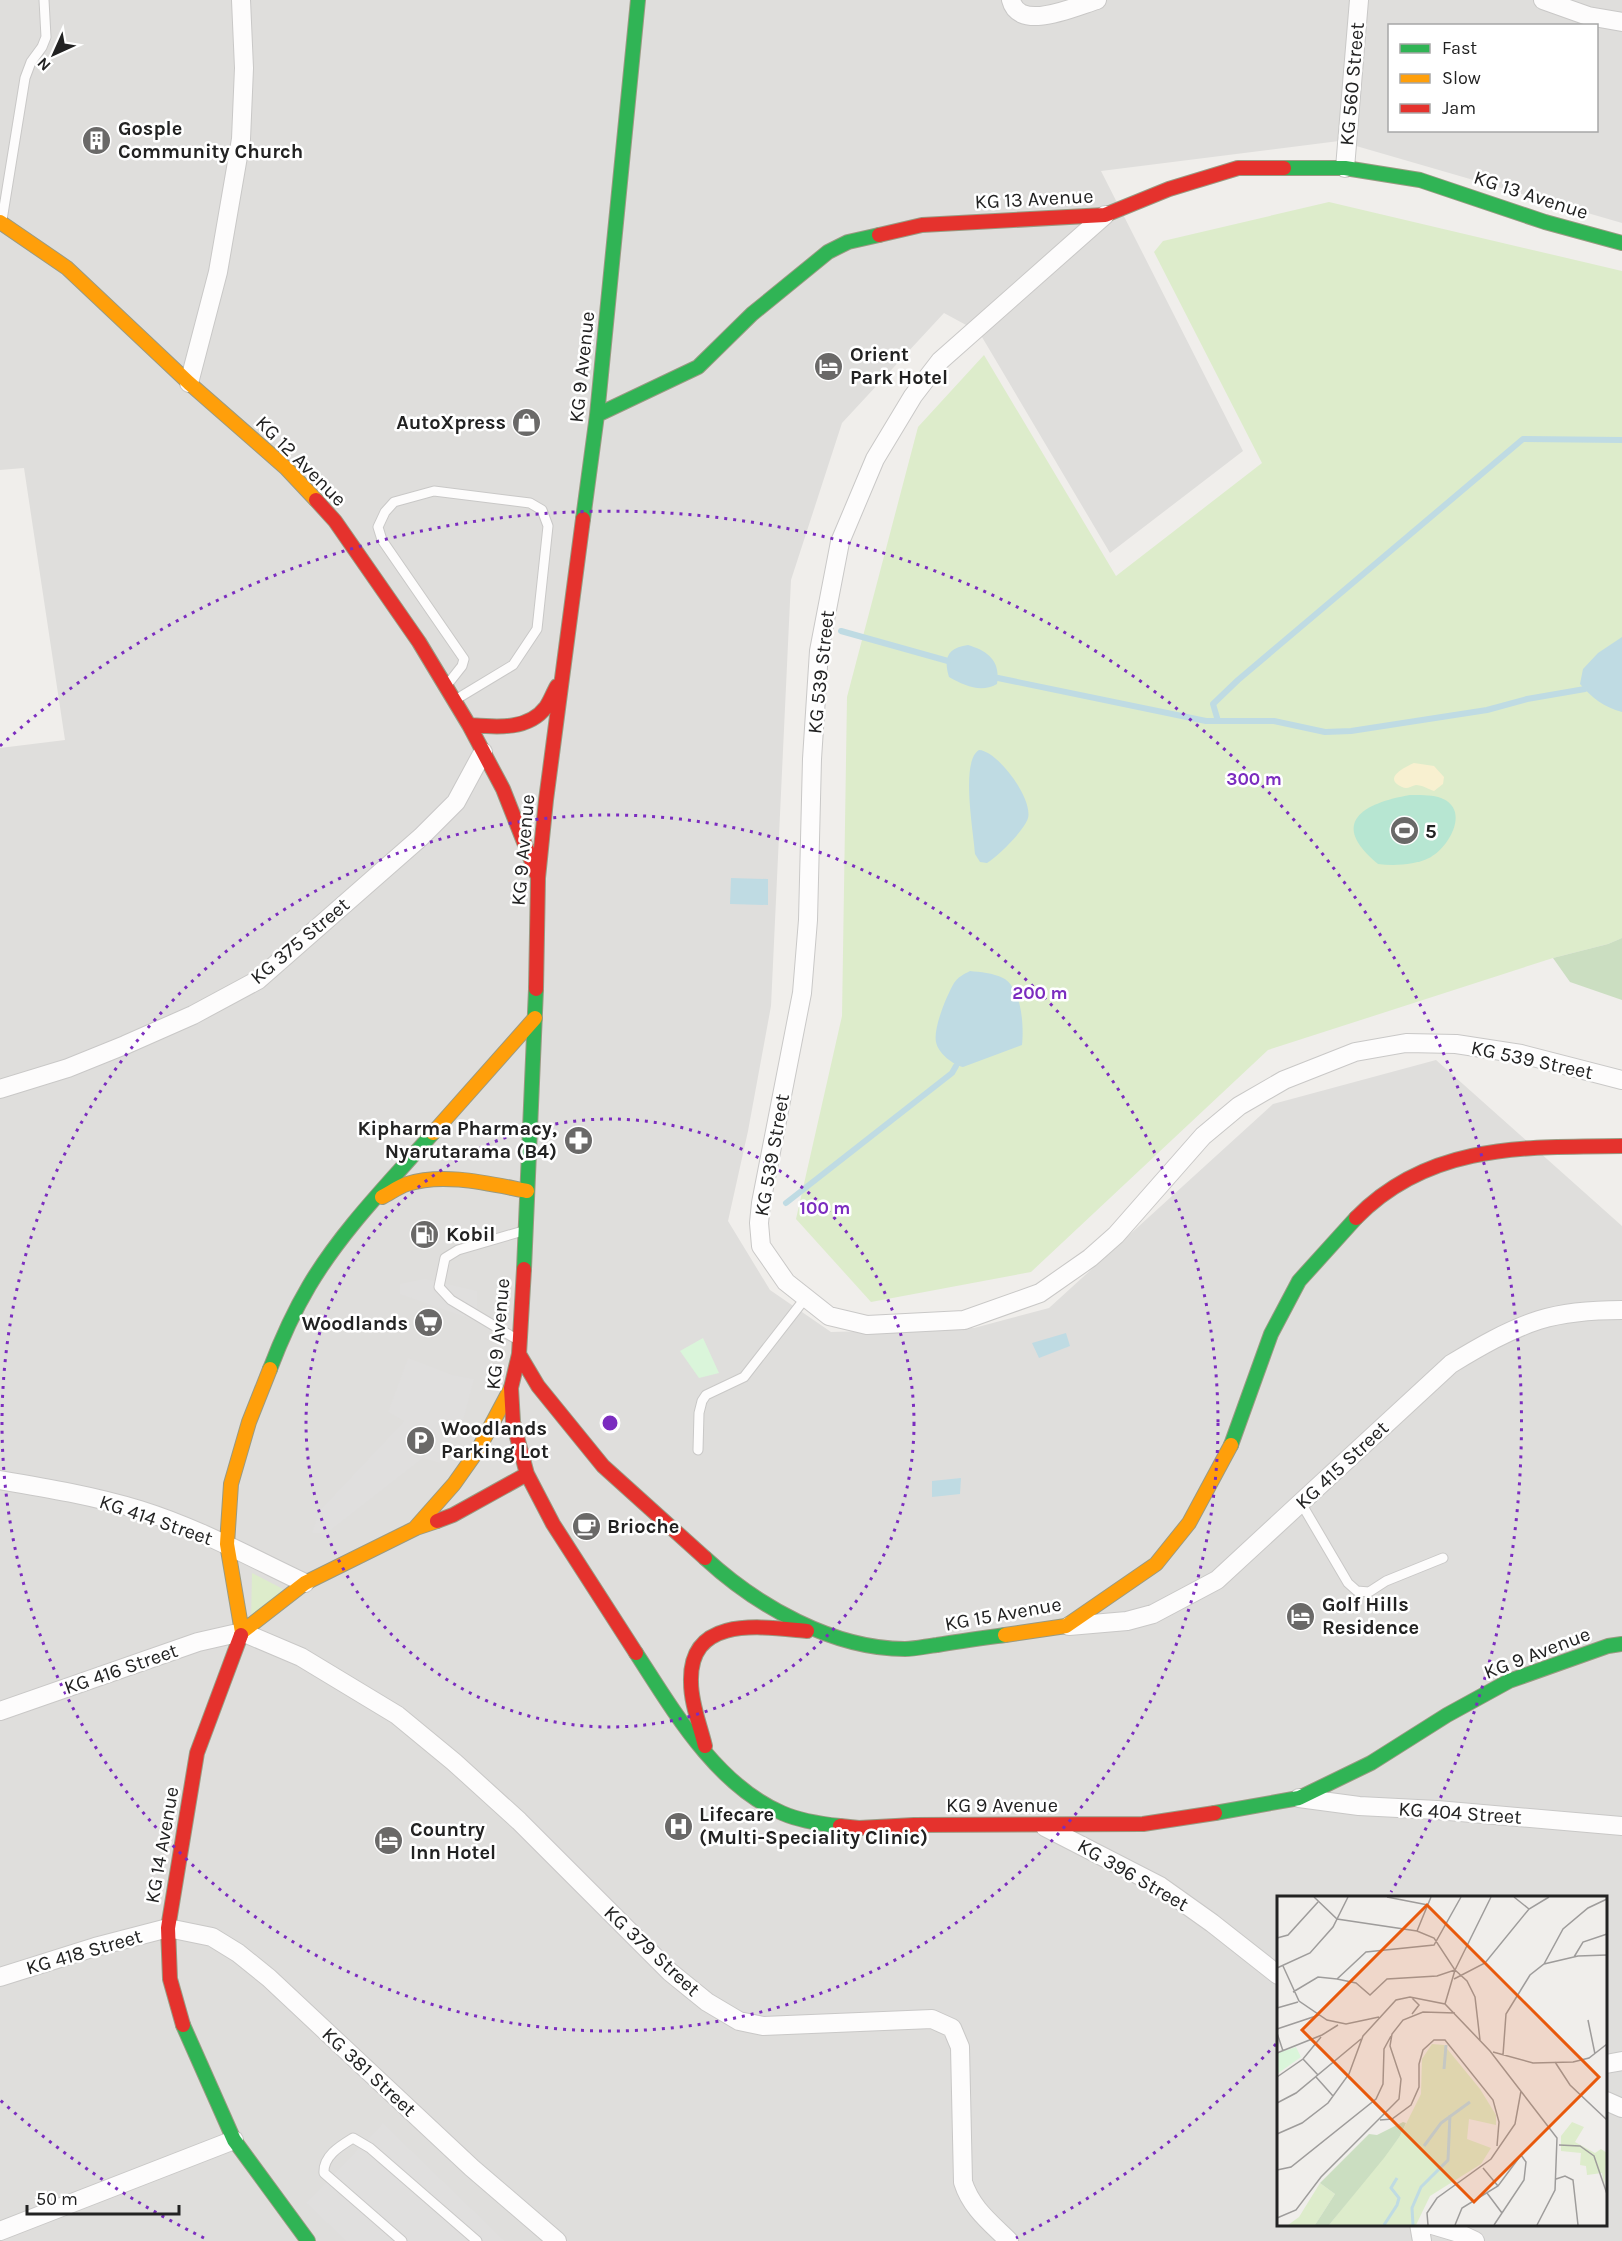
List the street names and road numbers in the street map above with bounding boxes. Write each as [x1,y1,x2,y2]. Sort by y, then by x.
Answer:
street label: KG 560 Street [1335,21,1369,147]
street label: KG 13 Avenue [1471,166,1591,224]
street label: KG 13 Avenue [974,184,1094,214]
street label: KG 9 Avenue [565,310,599,424]
street label: KG 12 Avenue [251,411,351,511]
street label: KG 539 Street [803,609,839,735]
street label: KG 9 Avenue [507,793,539,907]
street label: KG 375 Street [246,893,354,989]
street label: KG 539 Street [1469,1036,1596,1084]
street label: KG 539 Street [750,1091,794,1218]
street label: KG 9 Avenue [482,1277,514,1391]
street label: KG 415 Street [1291,1416,1394,1514]
street label: KG 414 Street [96,1490,216,1550]
street label: KG 15 Avenue [943,1592,1063,1636]
street label: KG 9 Avenue [1481,1622,1593,1684]
street label: KG 416 Street [61,1639,181,1699]
street label: KG 14 Avenue [140,1785,184,1905]
street label: KG 9 Avenue [946,1794,1058,1817]
street label: KG 404 Street [1398,1797,1523,1829]
street label: KG 396 Street [1073,1834,1193,1916]
street label: KG 379 Street [599,1901,705,2001]
street label: KG 418 Street [23,1924,145,1980]
street label: KG 381 Street [317,2023,421,2122]

